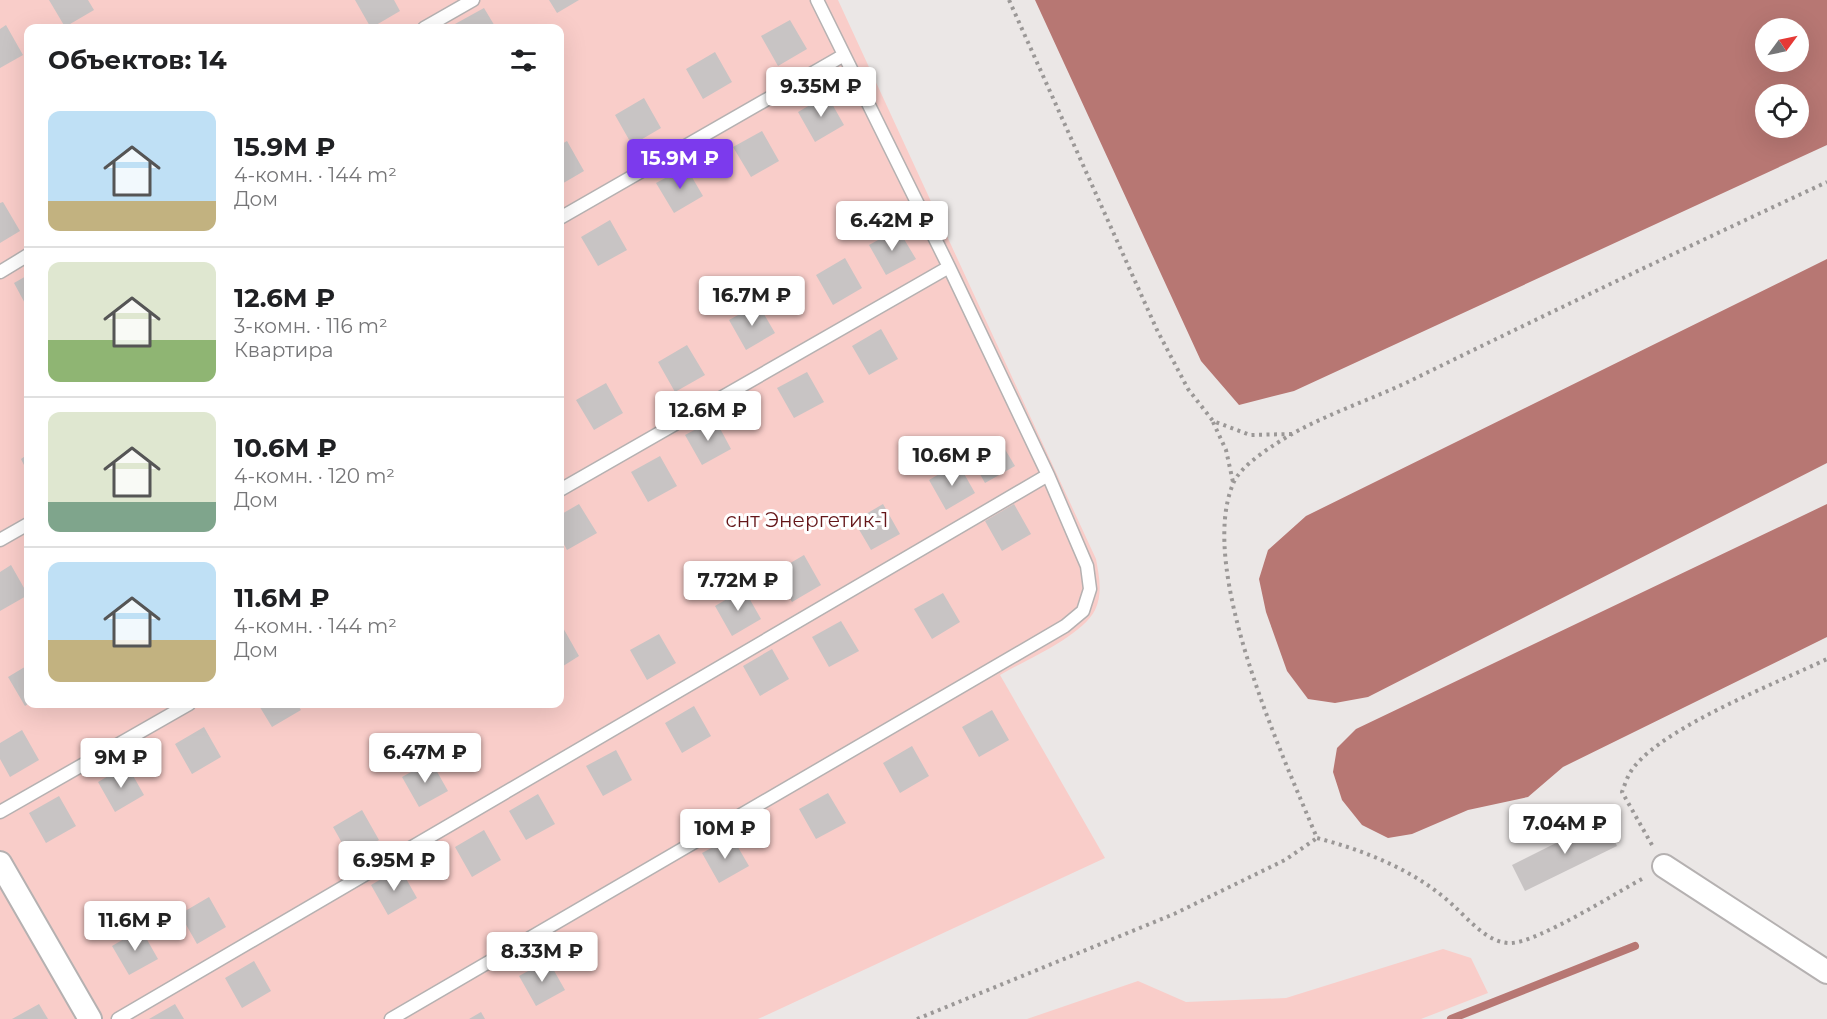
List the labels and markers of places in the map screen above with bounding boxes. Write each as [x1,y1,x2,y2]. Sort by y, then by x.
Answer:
pin: 9.35M ₽ [766,67,876,118]
pin: 15.9M ₽ [625,139,735,190]
pin: 6.42M ₽ [837,201,947,252]
pin: 16.7M ₽ [697,276,807,327]
pin: 12.6M ₽ [653,391,763,442]
pin: 10.6M ₽ [897,436,1007,487]
pin: 7.72M ₽ [683,561,793,612]
pin: 6.47M ₽ [370,733,480,784]
pin: 9M ₽ [85,738,157,789]
pin: 7.04M ₽ [1510,804,1620,855]
pin: 10M ₽ [683,809,767,860]
pin: 6.95M ₽ [339,841,449,892]
pin: 11.6M ₽ [80,901,190,952]
pin: 8.33M ₽ [487,932,597,983]

